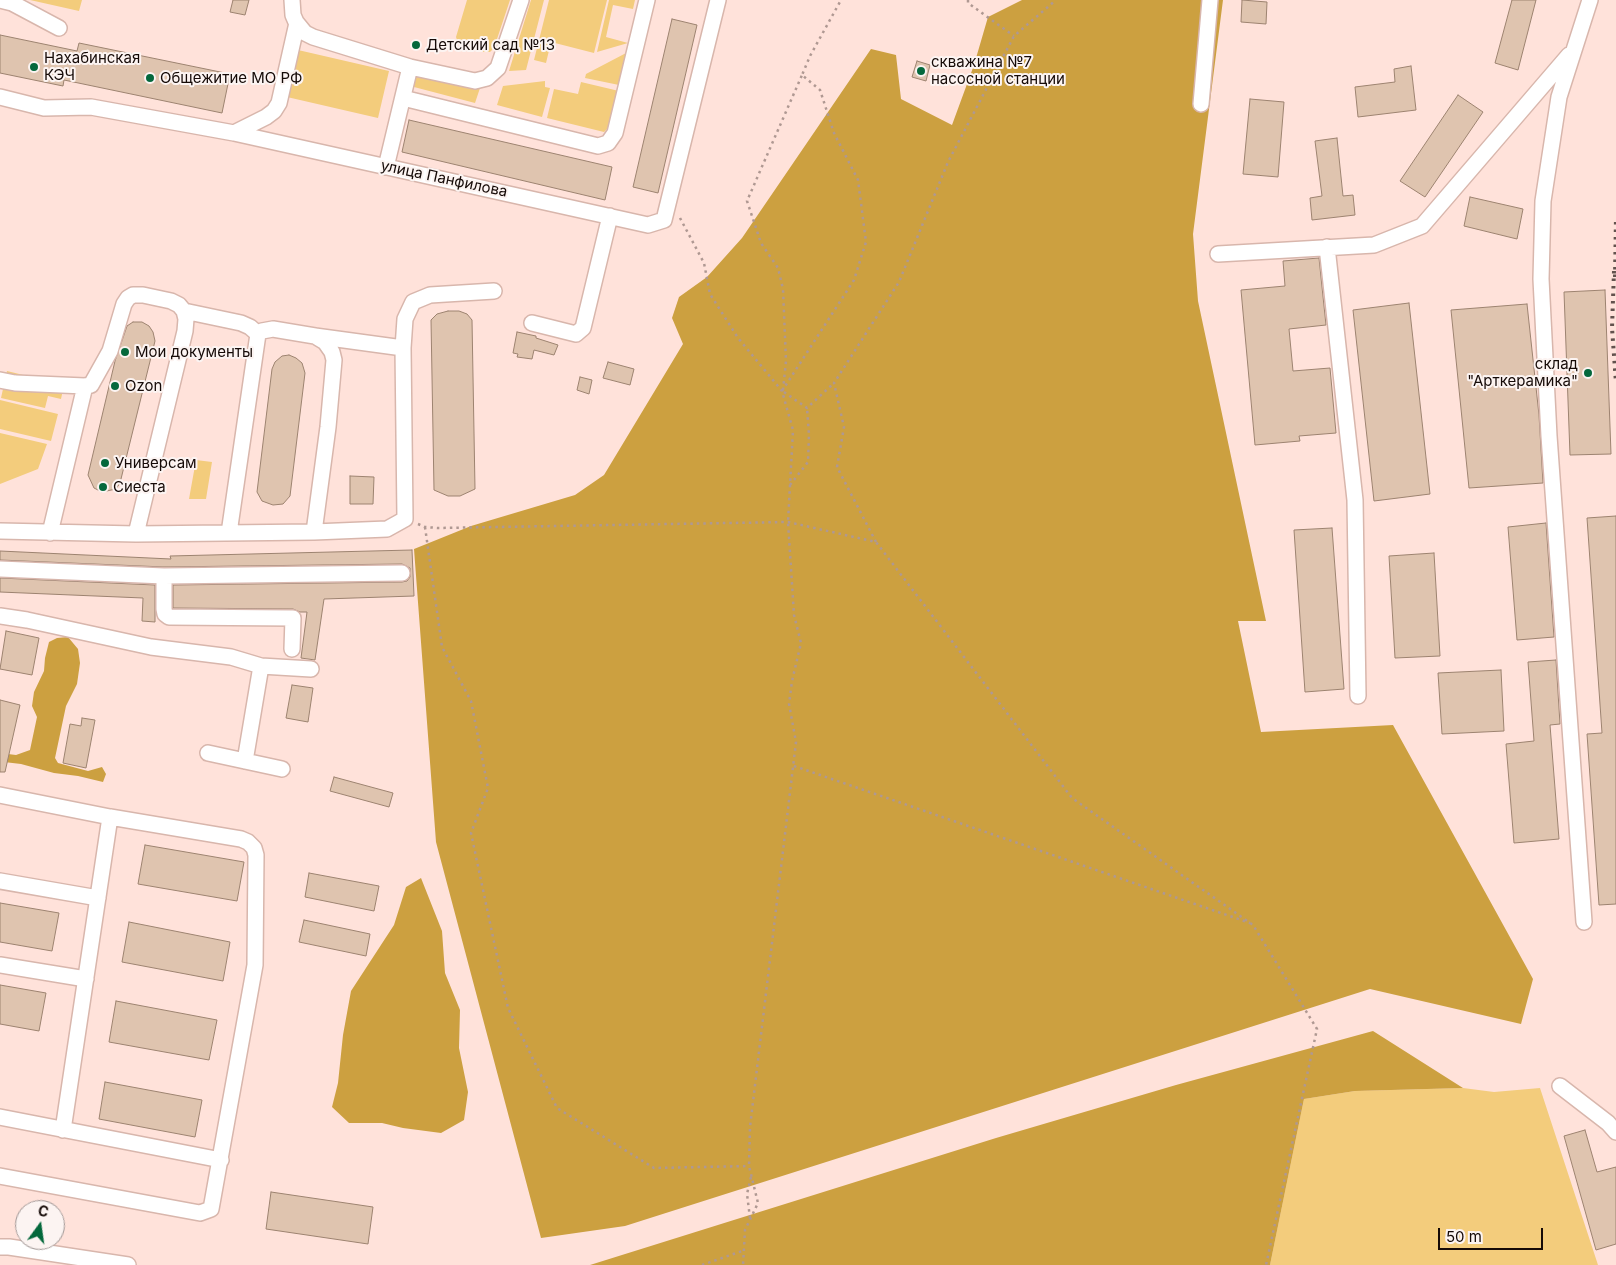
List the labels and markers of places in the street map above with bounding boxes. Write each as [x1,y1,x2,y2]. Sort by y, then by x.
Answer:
place label: Детский сад №13 [426,36,555,54]
marker: Детский сад №13 [410,39,422,51]
place label: Нахабинская КЭЧ [44,49,140,84]
place label: скважина №7 насосной станции [931,53,1065,88]
marker: Нахабинская КЭЧ [28,61,40,73]
marker: скважина №7 насосной станции [915,65,927,77]
place label: Общежитие МО РФ [160,69,302,87]
marker: Общежитие МО РФ [144,72,156,84]
place label: Мои документы [135,343,253,361]
marker: Мои документы [119,346,131,358]
place label: склад "Арткерамика" [1467,355,1578,390]
marker: склад "Арткерамика" [1582,367,1594,379]
place label: Ozon [125,377,162,395]
marker: Ozon [109,380,121,392]
place label: Универсам [115,454,197,472]
marker: Универсам [99,457,111,469]
place label: Сиеста [113,478,166,496]
marker: Сиеста [97,481,109,493]

